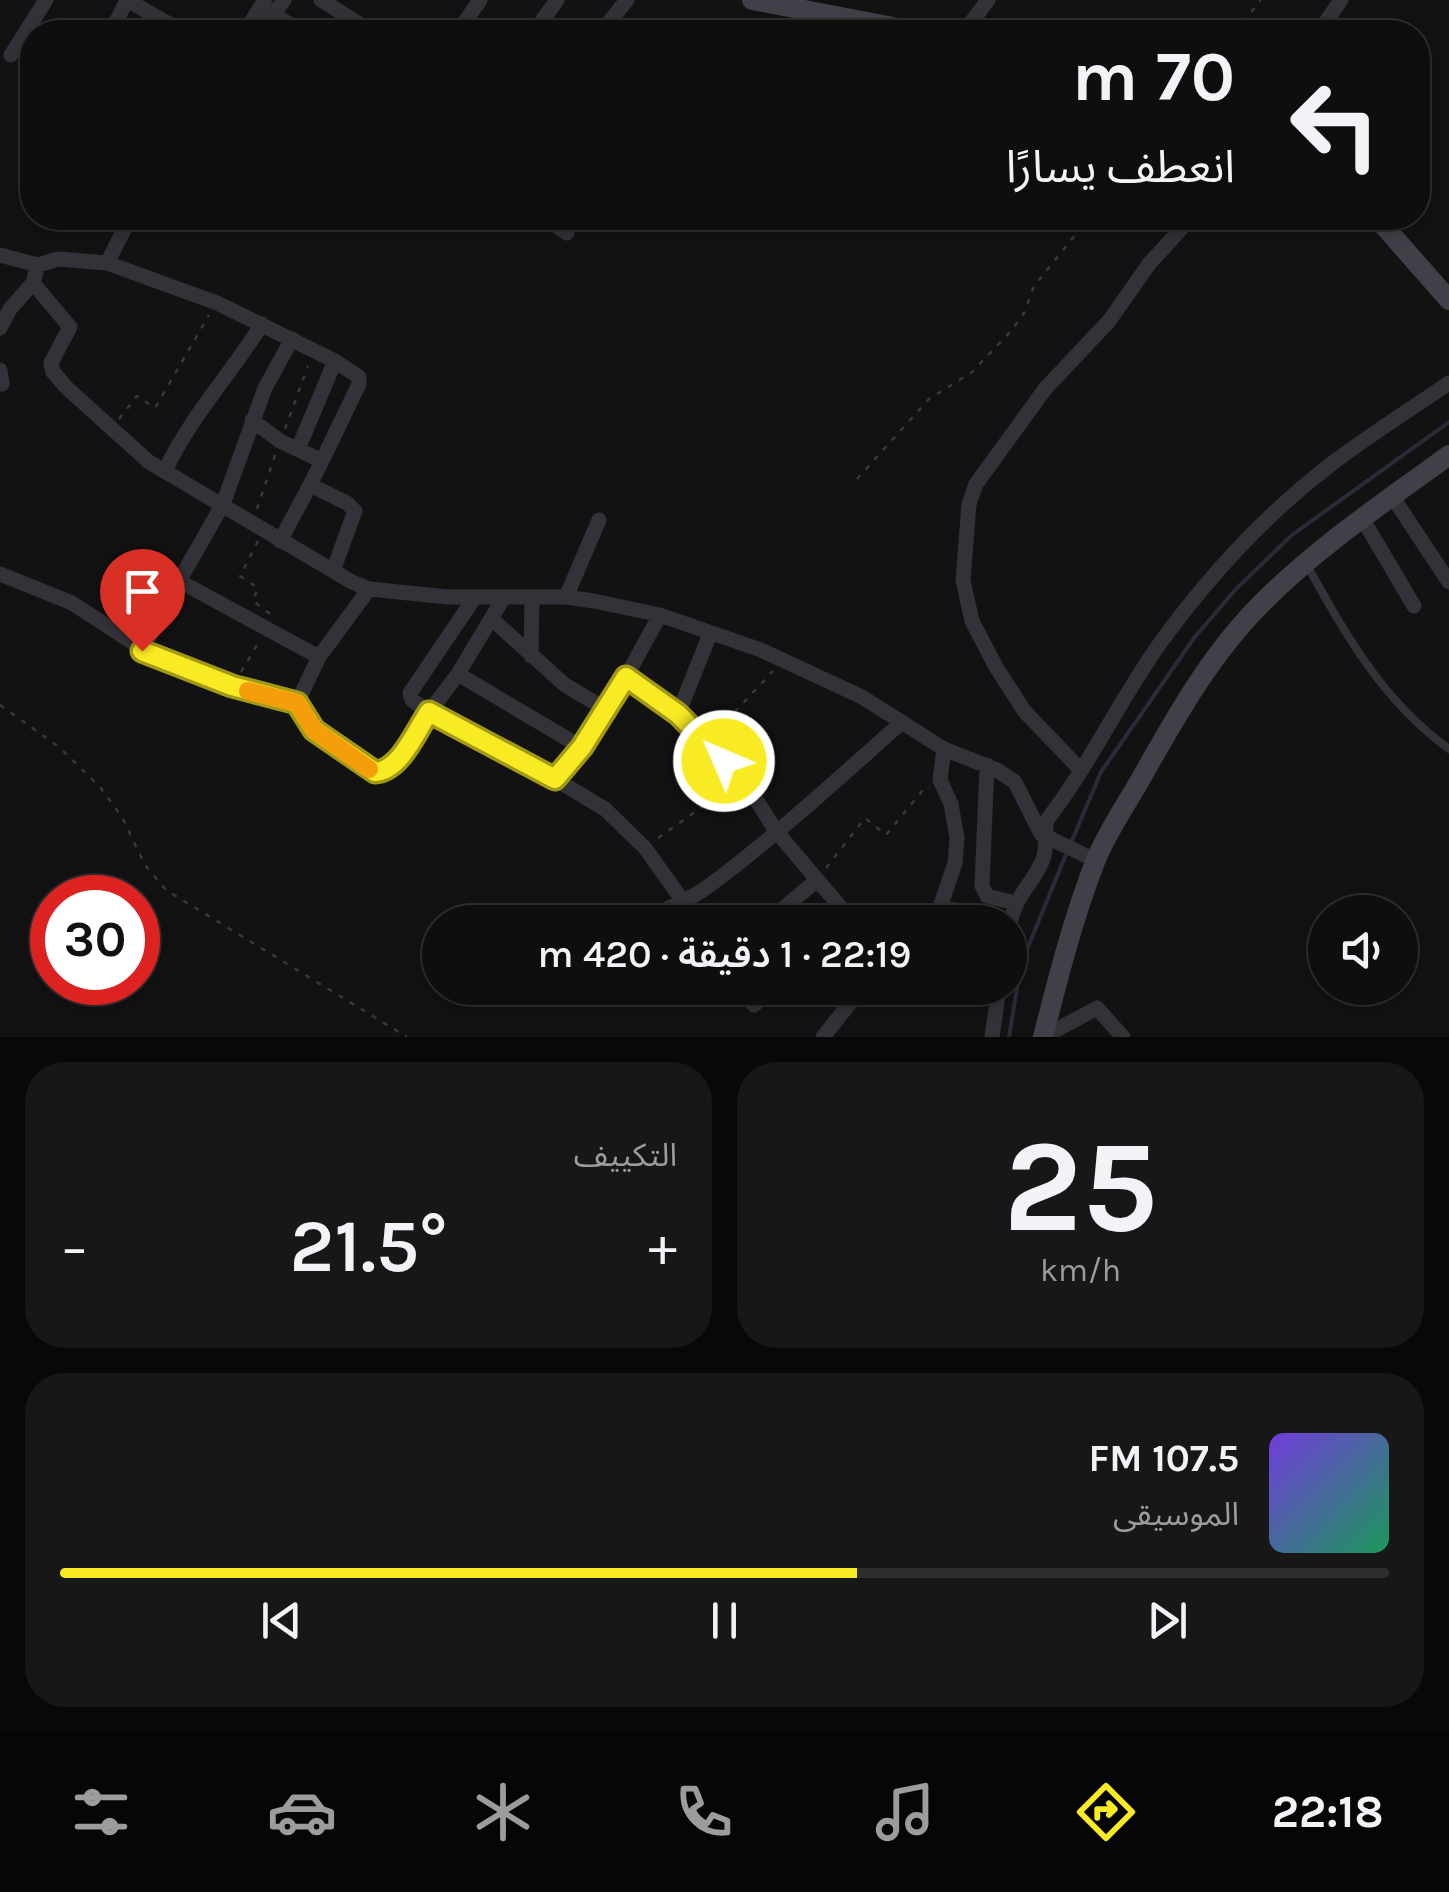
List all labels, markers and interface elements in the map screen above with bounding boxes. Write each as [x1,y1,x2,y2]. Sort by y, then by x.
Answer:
text: 70 m [1072,36,1235,118]
icon: left [1270,60,1400,190]
text: انعطف يسارًا [1006,141,1235,193]
pin [100,549,185,652]
icon: arrive [115,564,170,619]
position arrow [672,709,776,813]
speed limit sign: 30 [30,875,160,1005]
map controls [1308,895,1418,1005]
button: sound [1308,895,1418,1005]
text: 22:19 · 1 دقيقة · 420 m [538,932,911,977]
text: 25 [1003,1111,1158,1263]
text: التكييف [574,1137,677,1174]
text: 21.5° [290,1202,447,1290]
text: − [60,1215,89,1279]
text: + [648,1215,677,1279]
text: km/h [1040,1252,1121,1289]
text: 107.5 FM [1089,1436,1239,1481]
text: الموسيقى [1113,1496,1239,1533]
icon: previous [254,1593,309,1648]
icon: pause [697,1593,752,1648]
icon: next [1140,1593,1195,1648]
icon: filters [66,1777,136,1847]
icon: car [267,1777,337,1847]
icon: climate [468,1777,538,1847]
icon: phone [669,1777,739,1847]
icon: music [870,1777,940,1847]
icon: directions [1071,1777,1141,1847]
text: 22:18 [1272,1786,1383,1838]

